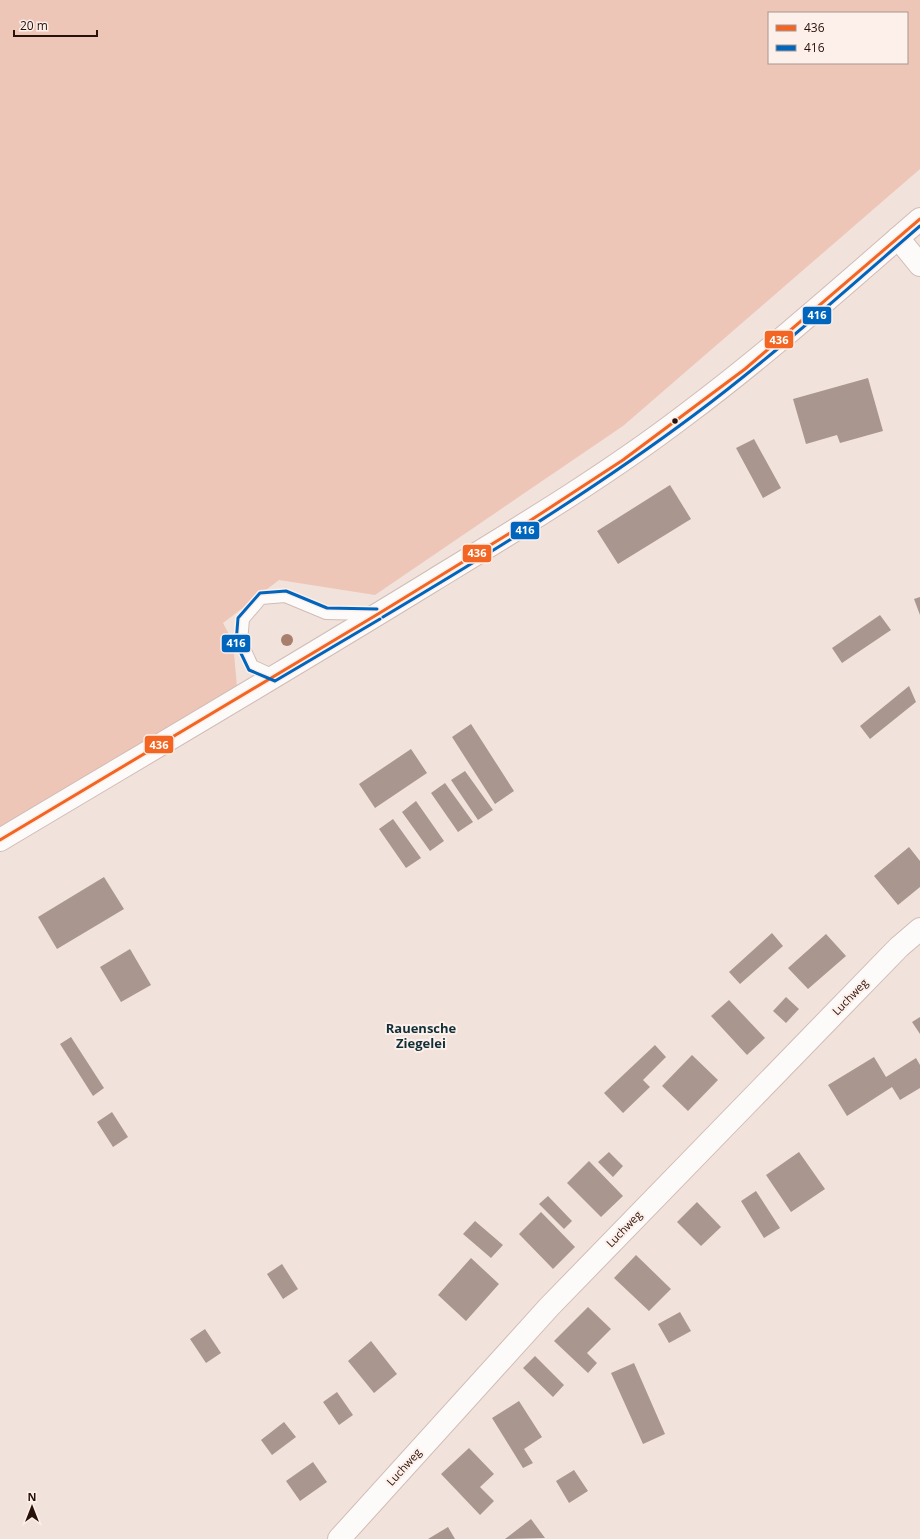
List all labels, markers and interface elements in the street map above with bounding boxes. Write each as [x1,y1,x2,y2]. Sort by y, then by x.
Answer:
scale bar [14,12,97,38]
legend [768,12,908,64]
text: 20 m [20,17,48,34]
text: 436 [804,19,825,36]
text: 416 [804,39,825,56]
line badge: 416 [802,306,832,325]
text: 416 [808,307,826,322]
line badge: 436 [764,330,794,349]
text: 436 [770,332,788,347]
unlabelled marker [670,416,680,426]
line badge: 416 [510,521,540,540]
text: 416 [516,522,534,537]
line badge: 436 [462,544,492,563]
text: 436 [468,545,486,560]
line badge: 416 [221,634,251,653]
text: 416 [227,635,245,650]
line badge: 436 [144,735,174,754]
text: 436 [150,737,168,752]
street label: Luchweg [829,975,871,1018]
district label: Rauensche Ziegelei [386,1019,457,1052]
street label: Luchweg [603,1207,645,1250]
street label: Luchweg [383,1445,424,1488]
north arrow [12,1487,52,1527]
text: N [28,1489,36,1504]

